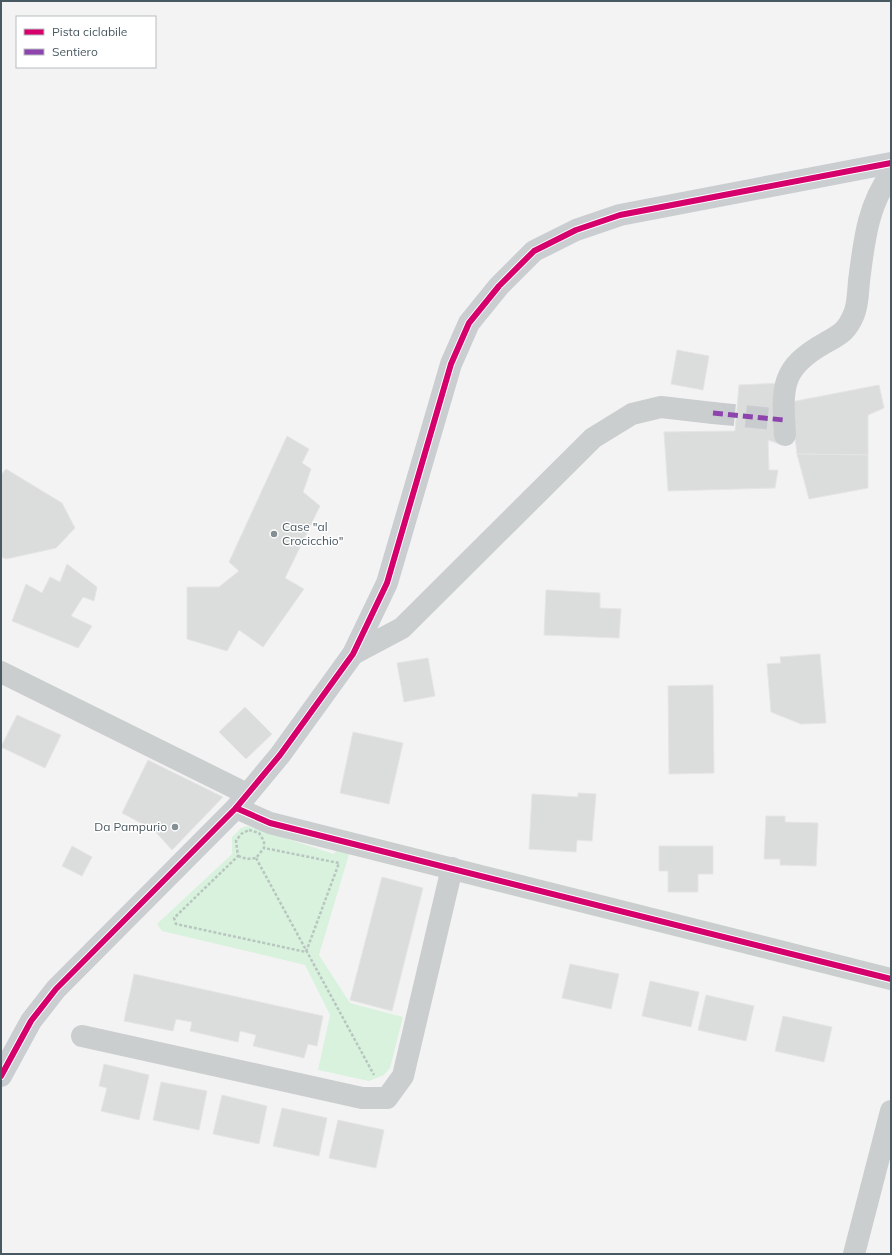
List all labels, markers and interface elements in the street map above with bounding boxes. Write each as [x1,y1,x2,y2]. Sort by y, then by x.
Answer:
legend [16,16,156,68]
text: Pista ciclabile [52,24,127,39]
text: Sentiero [52,44,98,59]
place label: Case "al Crocicchio" [282,519,343,548]
marker: Case "al Crocicchio" [269,529,279,539]
place label: Da Pampurio [94,819,167,834]
marker: Da Pampurio [170,822,180,832]

